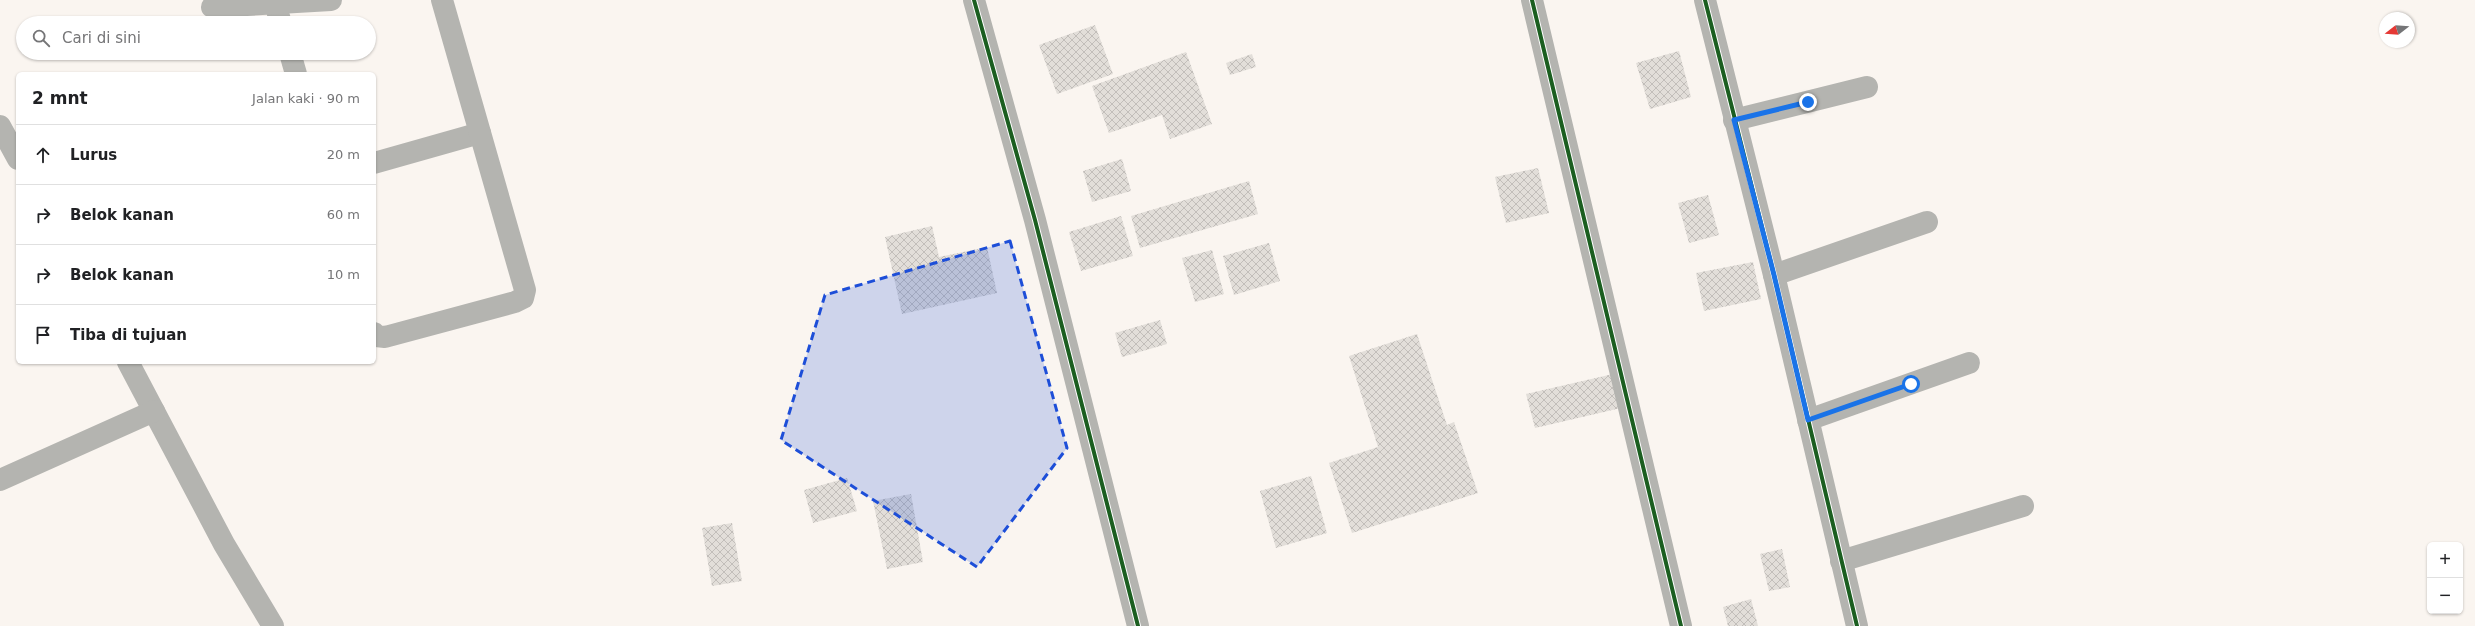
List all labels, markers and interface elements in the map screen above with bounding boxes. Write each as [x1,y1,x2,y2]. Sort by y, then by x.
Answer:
north arrow [2379,12,2415,48]
search box [16,16,376,60]
icon: search [30,27,52,49]
text: Cari di sini [62,29,141,47]
text: 2 mnt [32,88,88,108]
text: Jalan kaki · 90 m [252,91,360,106]
route end [1799,93,1817,111]
icon: ahead [32,144,54,166]
text: Lurus [70,146,117,164]
text: 20 m [327,147,360,162]
icon: right [32,204,54,226]
text: Belok kanan [70,206,174,224]
text: 60 m [327,207,360,222]
icon: right [32,264,54,286]
text: Belok kanan [70,266,174,284]
text: 10 m [327,267,360,282]
icon: arrive [32,324,54,346]
text: Tiba di tujuan [70,326,187,344]
route start [1902,375,1920,393]
map controls [2427,542,2463,614]
button: + [2427,542,2463,578]
button: − [2427,578,2463,614]

